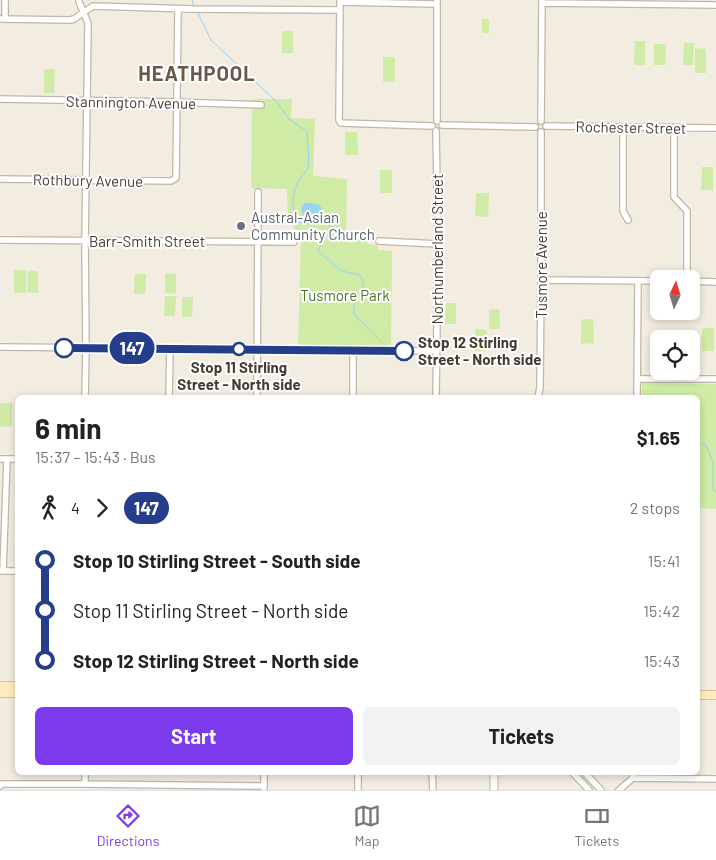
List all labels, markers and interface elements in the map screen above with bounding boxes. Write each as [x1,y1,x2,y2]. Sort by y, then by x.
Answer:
district label: HEATHPOOL [138,61,256,85]
street label: Stannington Avenue [66,92,196,112]
street label: Rochester Street [575,117,687,137]
street label: Rothbury Avenue [33,170,143,190]
street label: Northumberland Street [428,174,446,324]
place label: Austral-Asian Community Church [251,208,375,243]
street label: Tusmore Avenue [532,211,550,319]
marker: Austral-Asian Community Church [235,220,247,232]
street label: Barr-Smith Street [89,232,205,250]
north arrow [650,270,700,320]
map controls [650,270,700,380]
park label: Tusmore Park [300,286,390,304]
button: locate [650,330,700,380]
line badge: 147 [103,332,161,364]
place label: Stop 12 Stirling Street - North side [418,333,541,368]
text: 147 [120,337,144,359]
unlabelled marker [54,338,74,358]
marker: Stop 12 Stirling Street - North side [394,341,414,361]
marker: Stop 11 Stirling Street - North side [232,342,246,356]
place label: Stop 11 Stirling Street - North side [177,358,301,393]
text: 6 min [35,411,101,445]
text: $1.65 [637,426,680,449]
text: 15:37 – 15:43 · Bus [35,447,156,466]
icon: walk [35,494,63,522]
icon: forward [88,494,116,522]
text: 147 [134,497,159,519]
text: 4 [71,498,80,517]
text: 2 stops [630,498,680,517]
text: Stop 10 Stirling Street - South side [73,549,361,572]
text: 15:41 [648,551,680,570]
text: Stop 11 Stirling Street - North side [73,599,349,622]
text: 15:42 [643,601,680,620]
text: Stop 12 Stirling Street - North side [73,649,359,672]
text: 15:43 [644,651,680,670]
button: Start [35,707,353,765]
button: Tickets [363,707,680,765]
tab: Directions [97,802,159,849]
tab: Map [353,802,381,849]
tab: Tickets [575,802,619,849]

